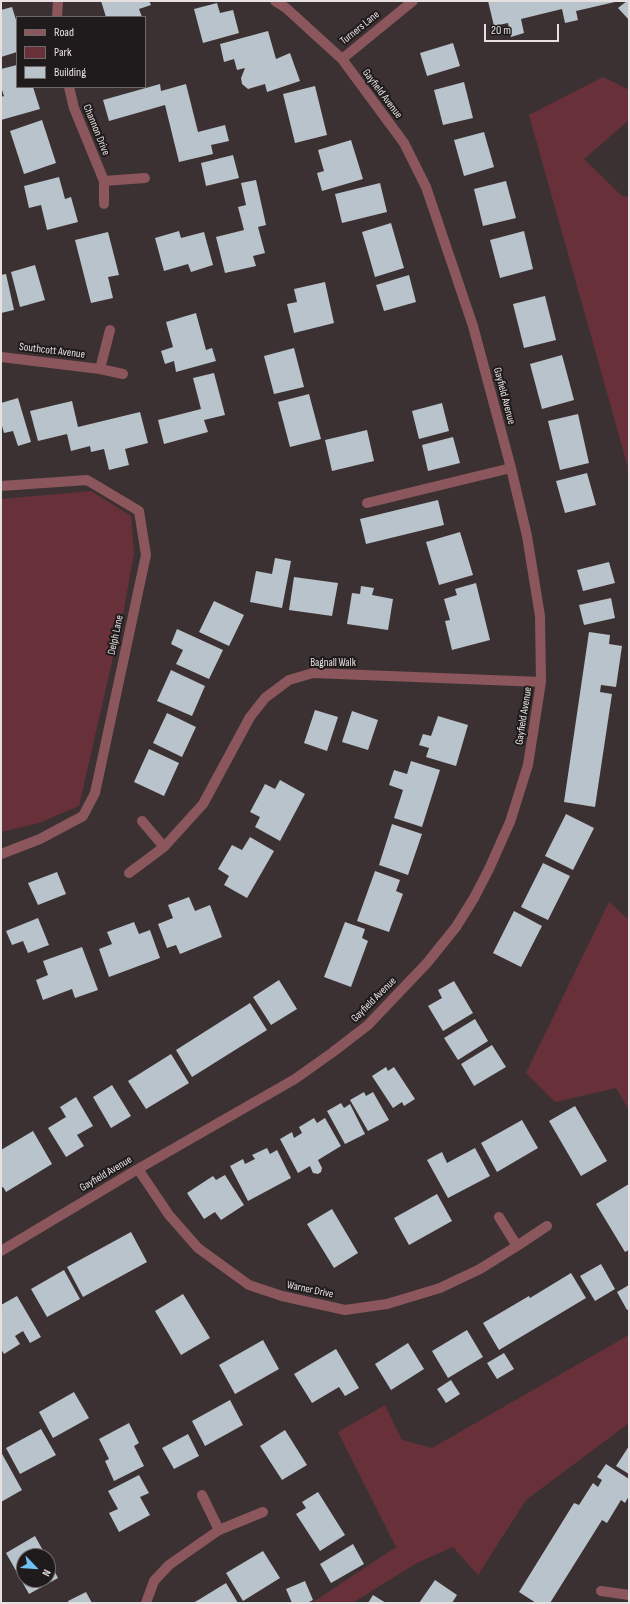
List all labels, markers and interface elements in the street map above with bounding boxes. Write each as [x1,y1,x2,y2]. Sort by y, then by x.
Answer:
street label: Turners Lane [338,8,382,48]
legend [16,16,146,88]
scale bar [486,16,561,42]
text: 20 m [491,23,511,38]
text: Road [54,25,74,40]
text: Park [54,45,72,60]
text: Building [54,65,86,80]
street label: Gayfield Avenue [359,67,405,121]
street label: Channon Drive [80,103,112,157]
street label: Southcott Avenue [18,340,86,362]
street label: Gayfield Avenue [490,366,518,426]
street label: Delph Lane [105,614,127,656]
street label: Bagnall Walk [310,656,356,670]
street label: Gayfield Avenue [513,686,535,746]
street label: Gayfield Avenue [349,975,399,1025]
street label: Gayfield Avenue [78,1153,134,1195]
street label: Warner Drive [285,1279,335,1301]
north arrow [16,1548,56,1588]
text: N [39,1567,54,1578]

